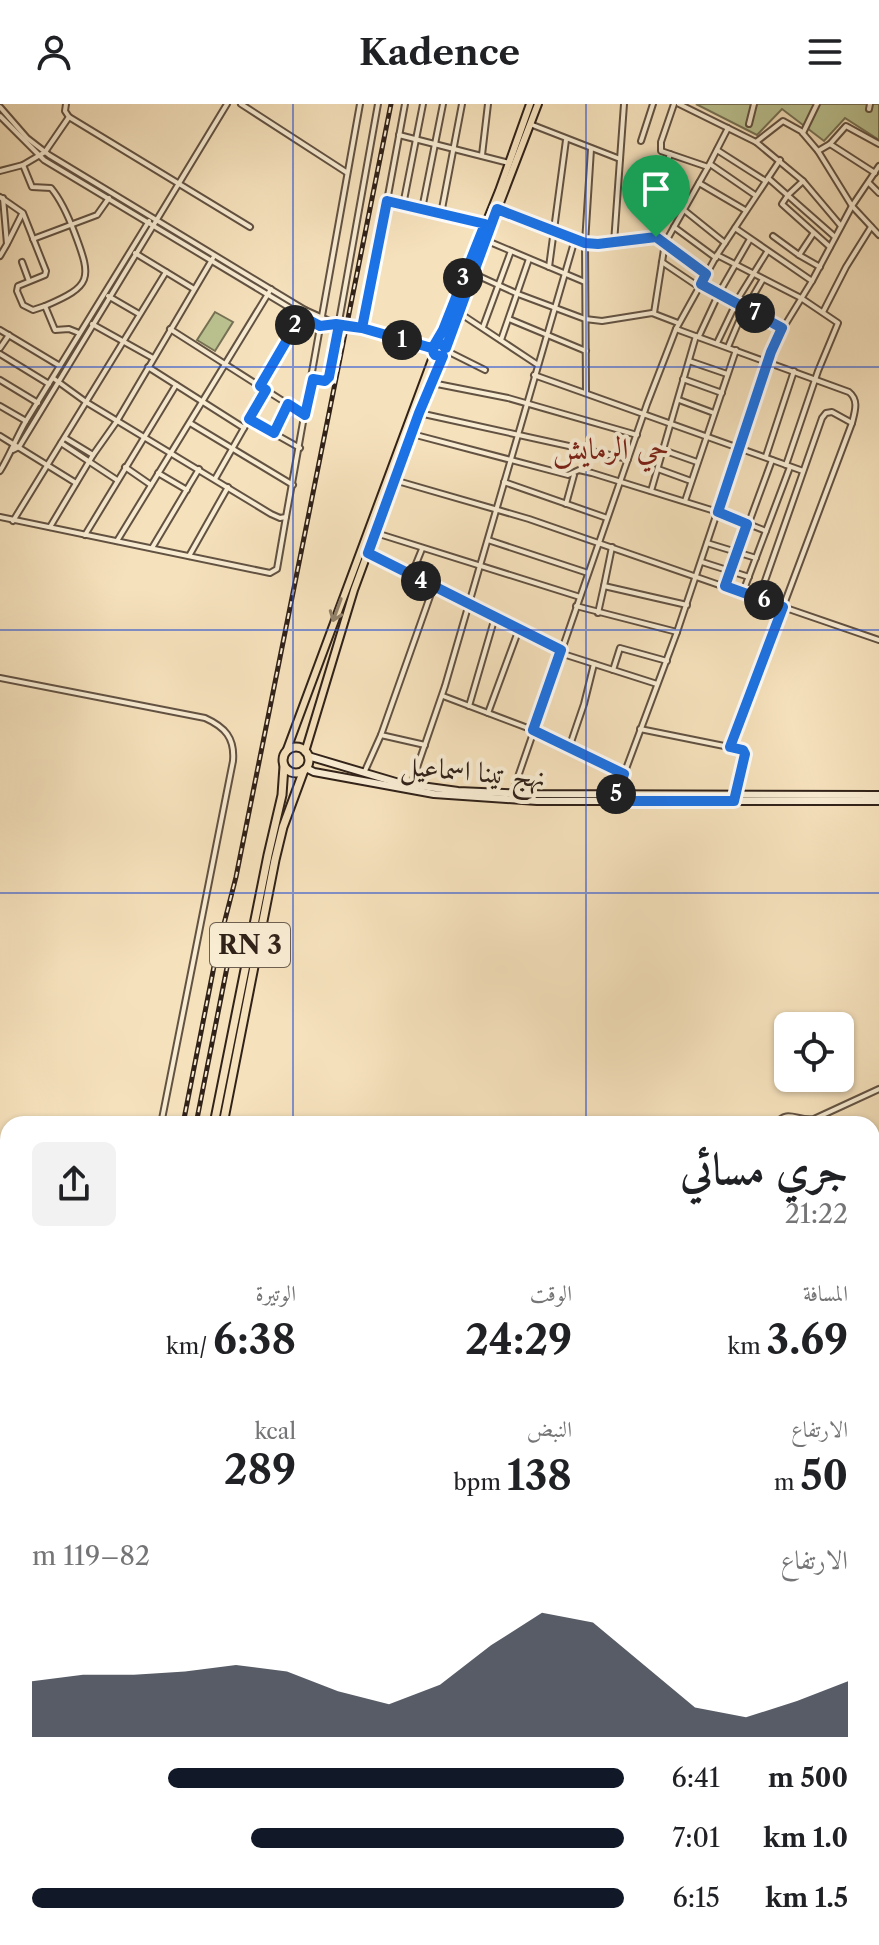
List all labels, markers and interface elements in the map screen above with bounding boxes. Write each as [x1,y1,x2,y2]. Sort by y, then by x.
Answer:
icon: person [32,30,76,74]
text: Kadence [359,30,520,74]
icon: menu [803,30,847,74]
pin [622,155,690,237]
icon: arrive [634,167,678,211]
pin: 3 [443,258,483,298]
text: 3 [457,264,469,291]
pin: 7 [735,293,775,333]
text: 7 [749,299,761,326]
pin: 2 [275,305,315,345]
text: 2 [289,311,302,338]
pin: 1 [382,320,422,360]
text: 1 [397,326,407,353]
district label: حي الرمايش [553,430,669,473]
pin: 4 [401,561,441,601]
text: 4 [414,567,428,594]
pin: 6 [744,580,784,620]
text: 6 [757,586,771,613]
one-way arrow [329,597,344,622]
street label: نهج تينا اسماعيل [399,748,547,802]
pin: 5 [596,774,636,814]
text: 5 [610,780,622,807]
road number: RN 3 [210,923,290,967]
map controls [774,1012,854,1092]
button: locate [774,1012,854,1092]
text: جري مسائي [680,1141,848,1195]
button: share [32,1142,116,1226]
text: 21:22 [785,1198,848,1230]
text: الوتيرة [255,1280,296,1307]
text: الوقت [530,1280,572,1307]
text: المسافة [803,1280,848,1307]
text: 6:38 [213,1315,296,1364]
text: 24:29 [465,1315,572,1364]
text: 3.69 [767,1315,848,1364]
text: /km [166,1333,213,1360]
text: km [727,1333,767,1360]
text: النبض [527,1416,572,1443]
text: الارتفاع [791,1416,848,1443]
text: kcal [254,1418,296,1445]
text: 289 [224,1445,296,1494]
text: 138 [507,1451,572,1500]
text: 50 [800,1451,848,1500]
text: bpm [454,1469,507,1496]
text: m [774,1469,800,1496]
text: 82–119 m [32,1540,150,1572]
text: الارتفاع [781,1544,848,1576]
text: 6:41 [672,1762,720,1794]
text: 500 m [768,1762,848,1794]
text: 7:01 [672,1822,720,1854]
text: 1.0 km [763,1822,848,1854]
text: 6:15 [672,1882,720,1914]
text: 1.5 km [765,1882,848,1914]

